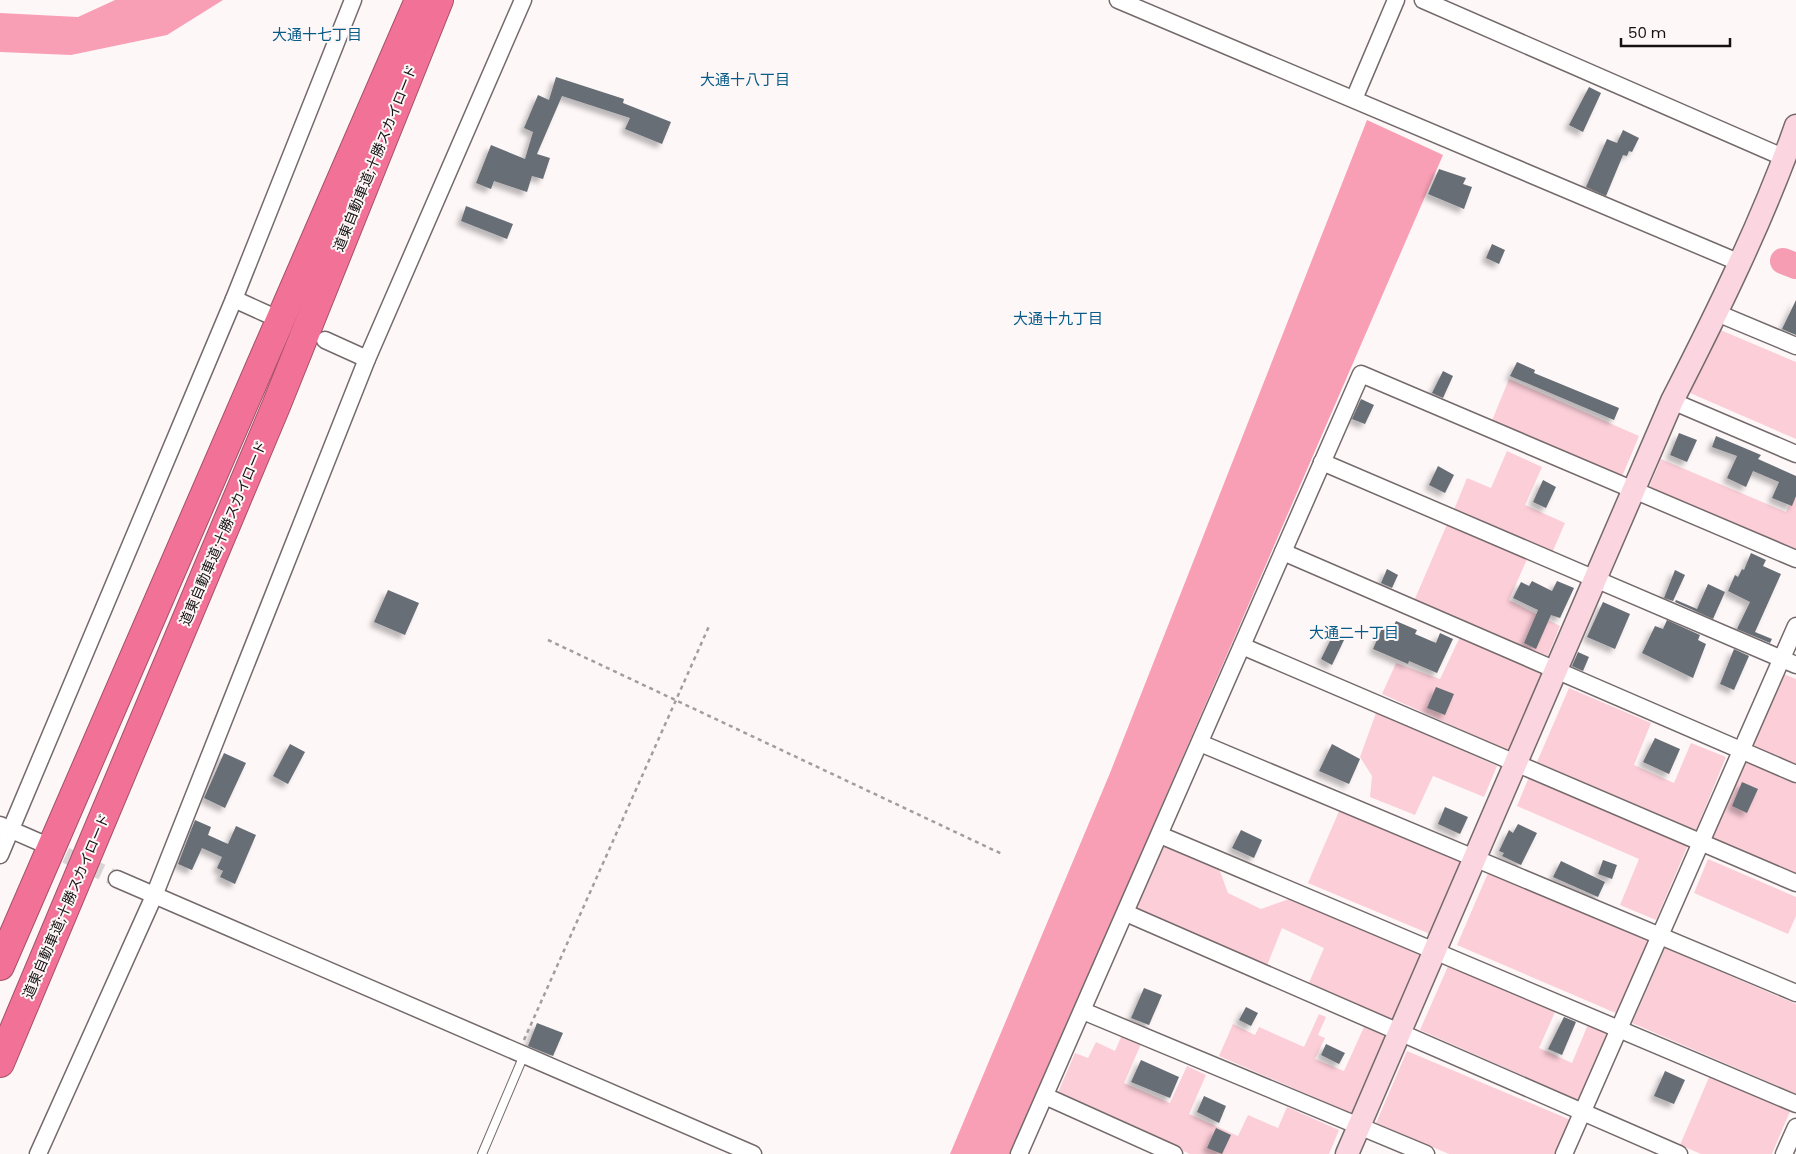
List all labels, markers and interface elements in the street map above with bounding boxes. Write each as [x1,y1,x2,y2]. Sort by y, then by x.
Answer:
scale bar [1621,15,1730,47]
text: 50 m [1628,22,1666,43]
district label: 大通十七丁目 [272,24,362,45]
street label: 道東自動車道;十勝スカイロード [328,62,422,254]
district label: 大通十八丁目 [700,69,790,90]
district label: 大通十九丁目 [1013,308,1103,329]
street label: 道東自動車道;十勝スカイロード [175,437,271,629]
district label: 大通二十丁目 [1309,622,1399,643]
street label: 道東自動車道;十勝スカイロード [18,810,114,1002]

